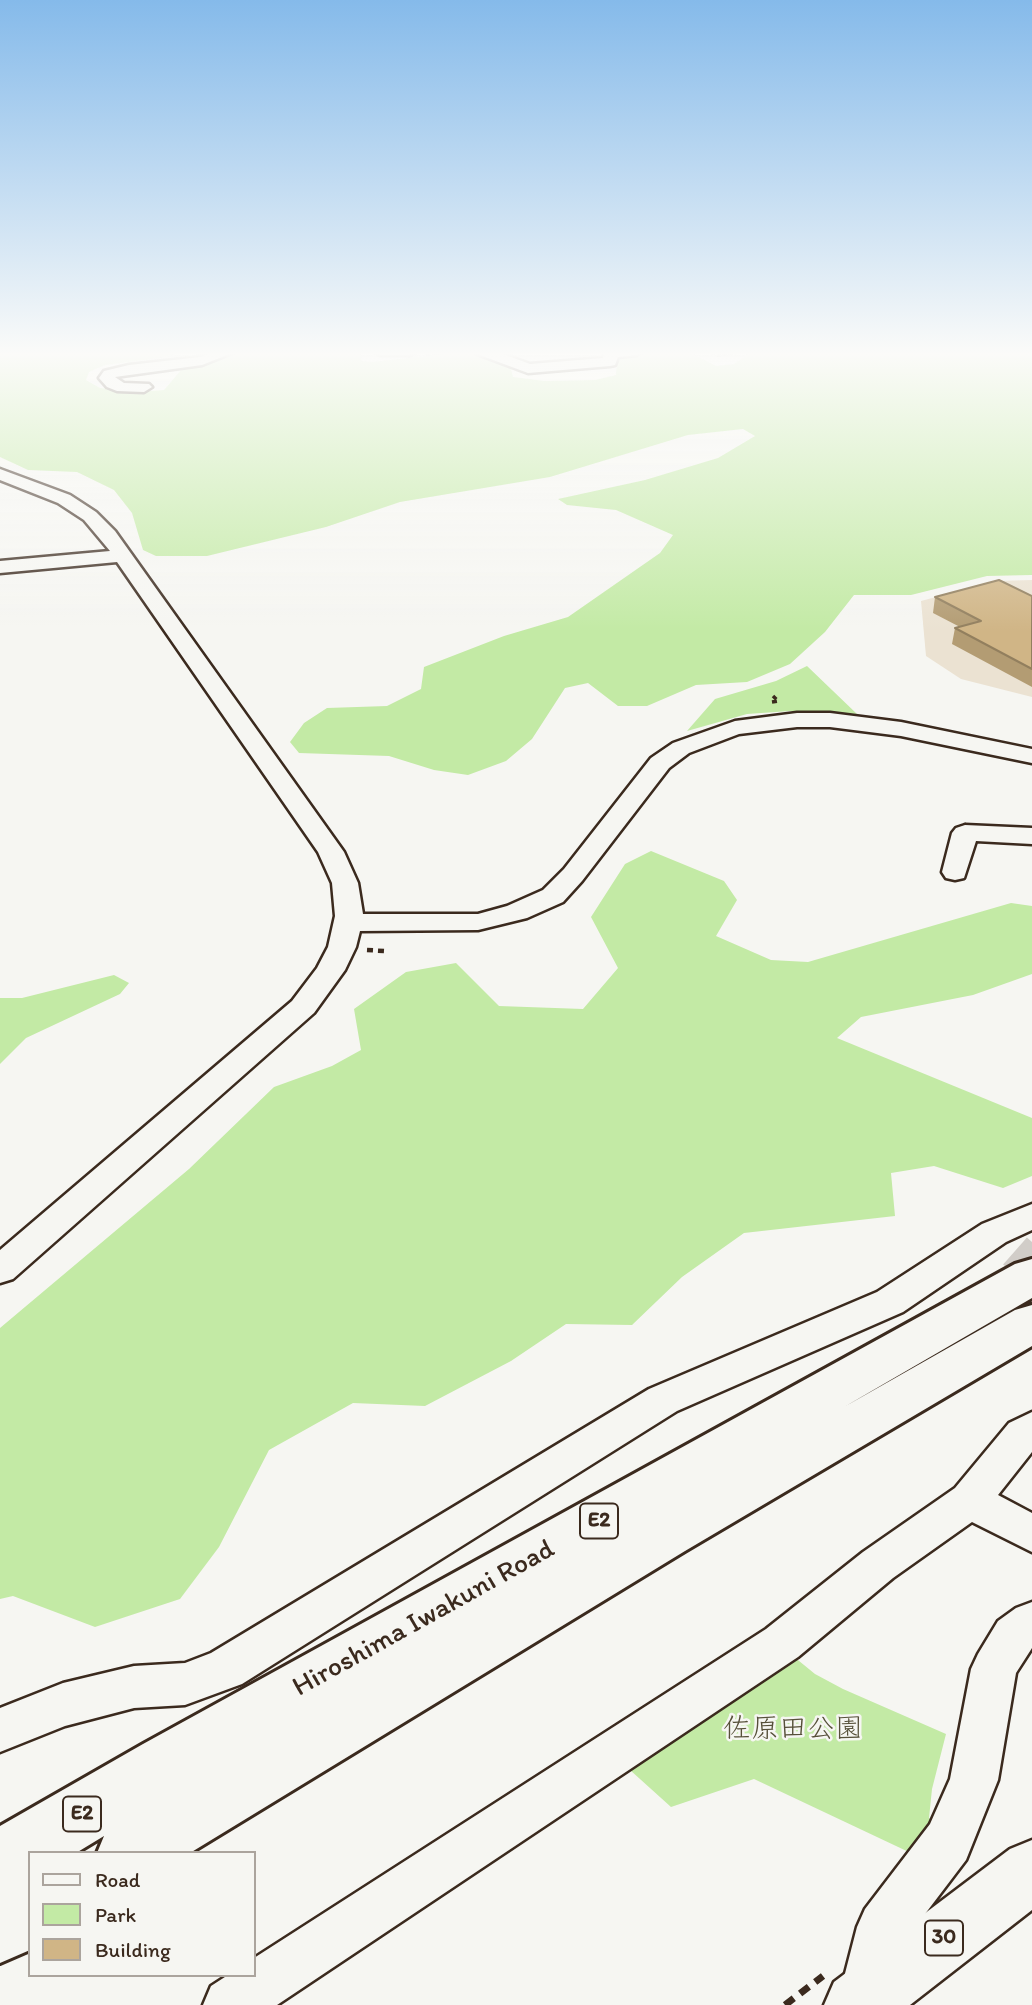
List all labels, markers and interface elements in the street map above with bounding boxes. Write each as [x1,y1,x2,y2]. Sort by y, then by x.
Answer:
road number: E2 [580,1504,618,1538]
street label: Hiroshima Iwakuni Road [287,1533,561,1705]
park label: 佐原田公園 [723,1713,863,1747]
road number: E2 [63,1797,101,1832]
legend [28,1851,256,1977]
text: Road [95,1867,140,1892]
text: Park [95,1902,136,1927]
road number: 30 [925,1920,963,1955]
text: Building [95,1937,171,1962]

